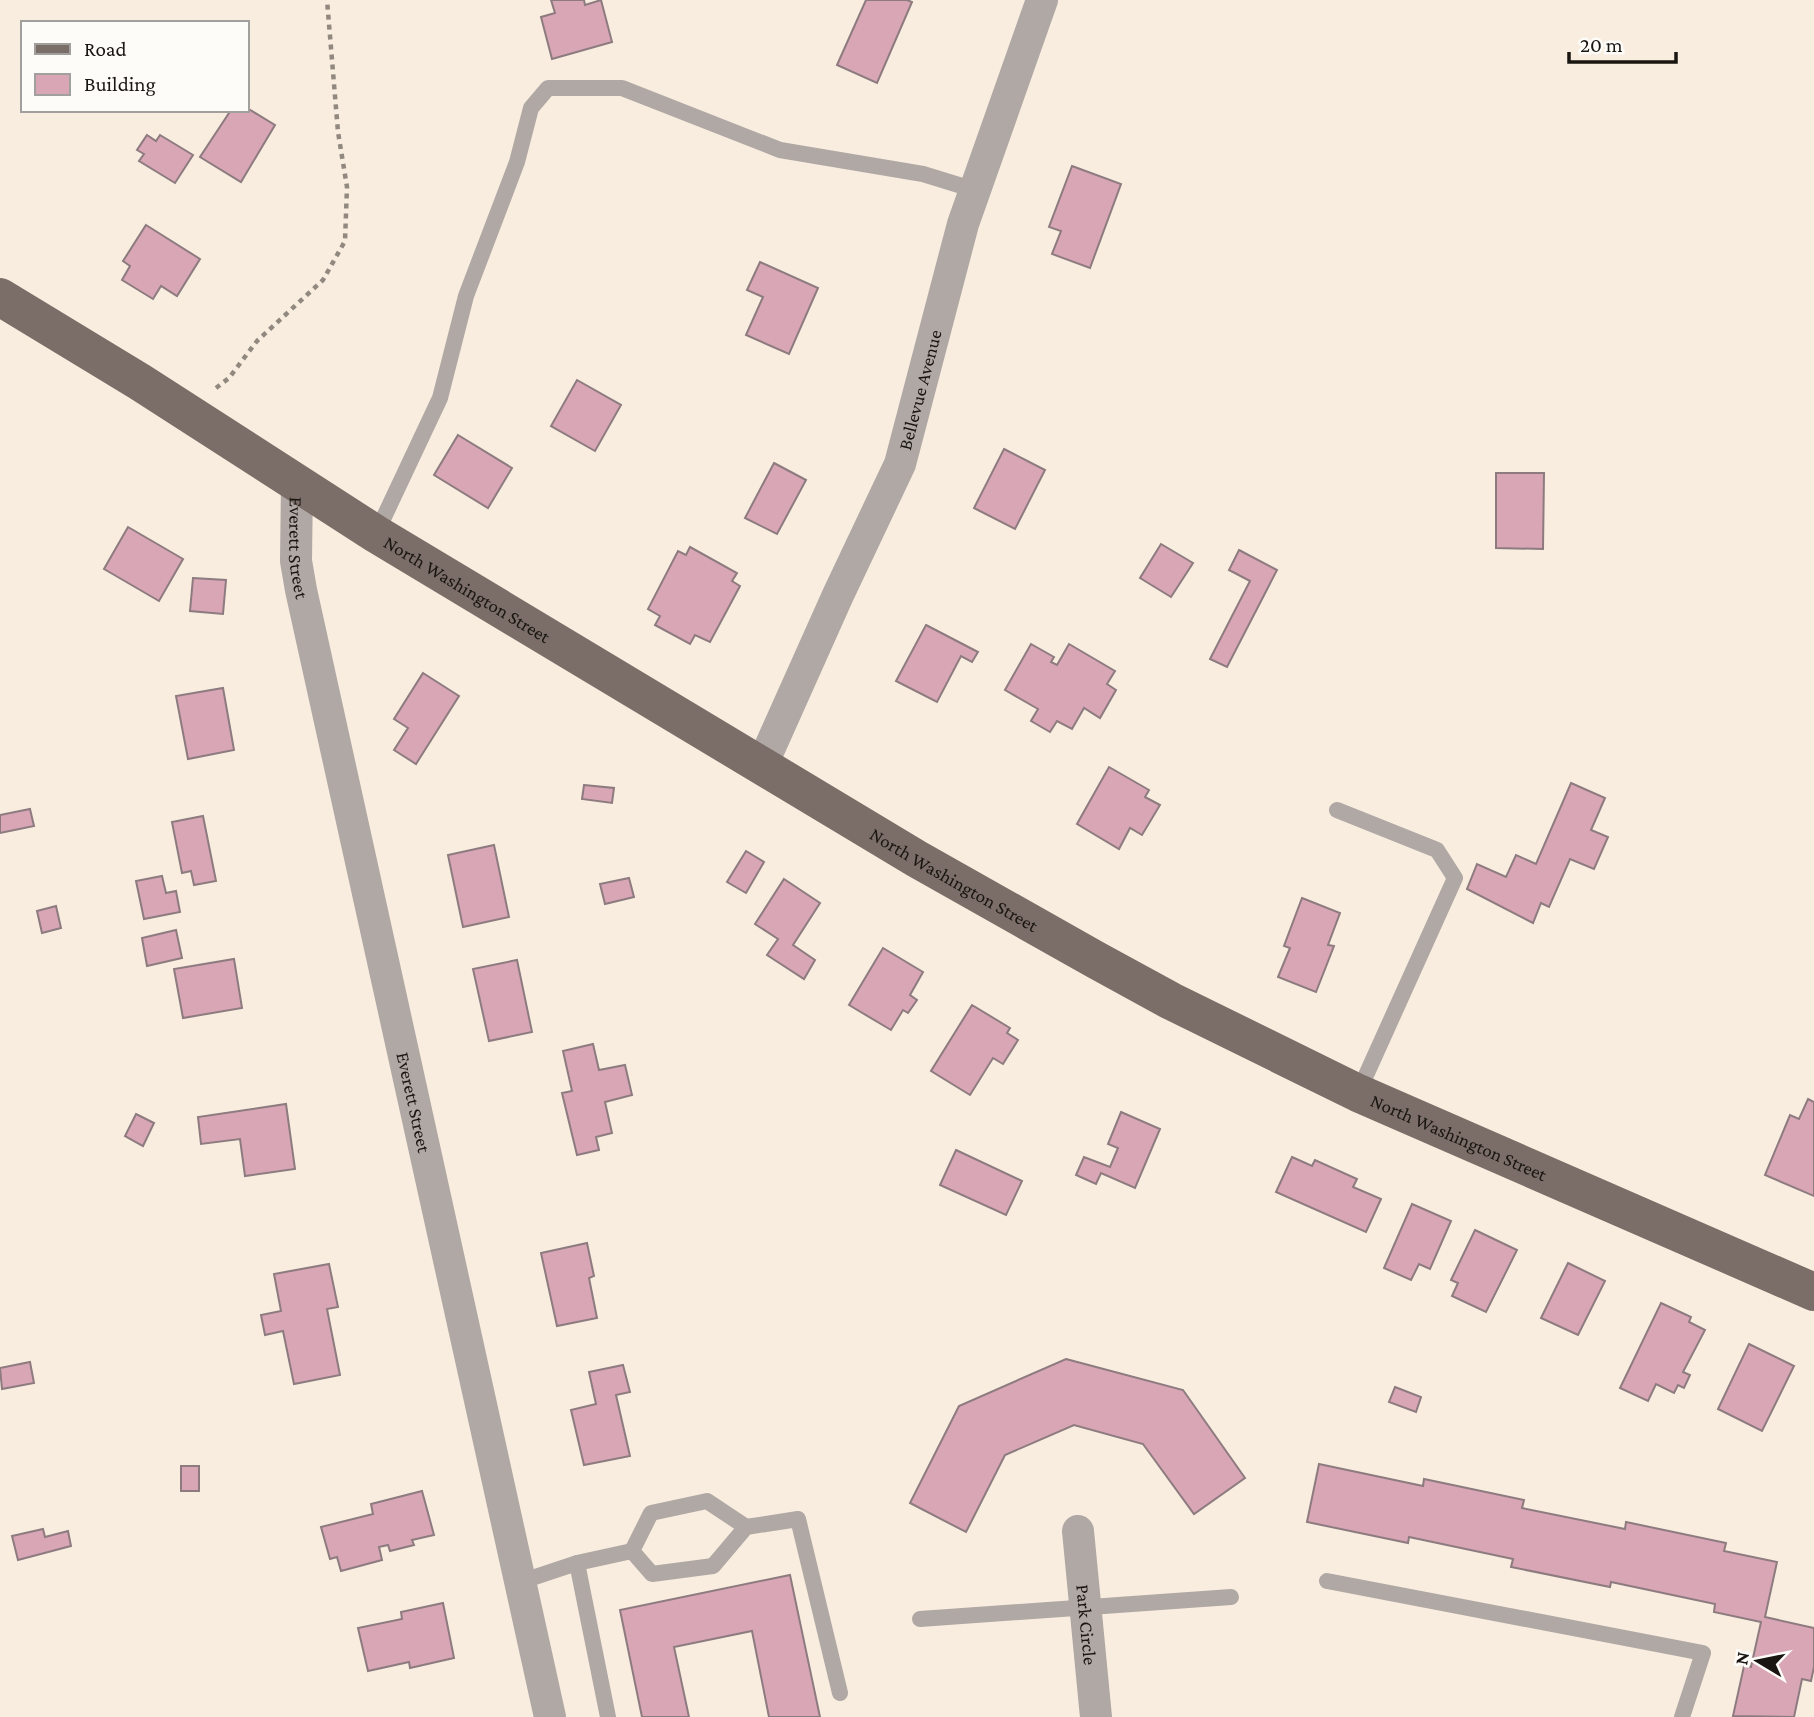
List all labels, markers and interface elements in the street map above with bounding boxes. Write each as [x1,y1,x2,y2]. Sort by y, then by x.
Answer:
legend [21,21,248,112]
scale bar [1569,21,1676,65]
text: 20 m [1580,33,1623,57]
text: Road [84,37,127,61]
text: Building [84,72,156,96]
street label: Bellevue Avenue [894,327,945,452]
street label: Everett Street [285,497,313,601]
street label: North Washington Street [380,531,555,647]
street label: North Washington Street [866,823,1042,936]
street label: Everett Street [393,1050,436,1155]
street label: North Washington Street [1367,1089,1551,1185]
street label: Park Circle [1073,1583,1101,1666]
north arrow [1723,1626,1793,1696]
text: N [1730,1650,1753,1666]

